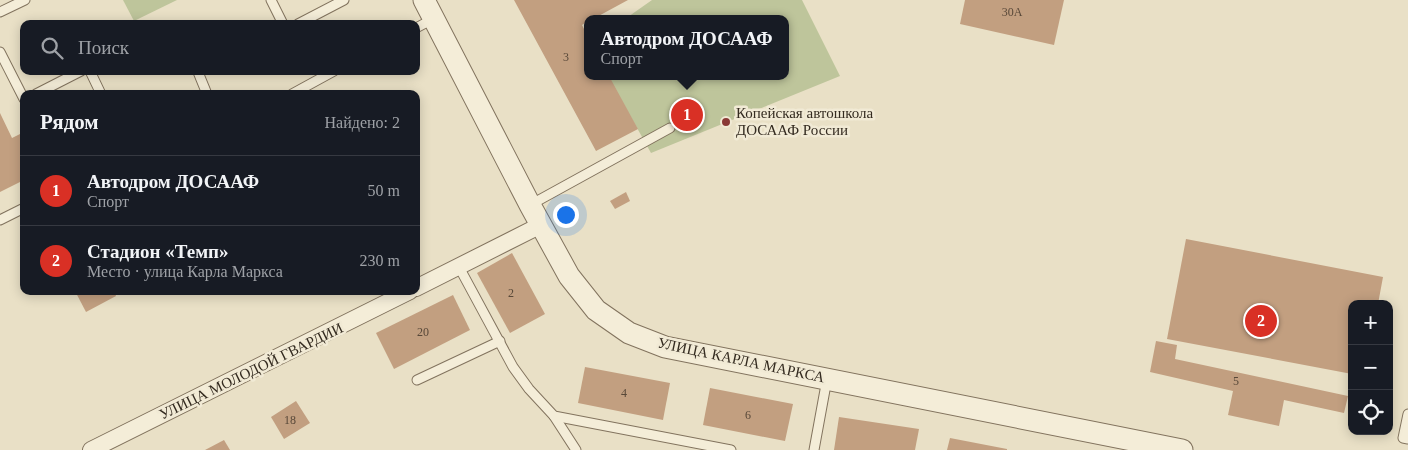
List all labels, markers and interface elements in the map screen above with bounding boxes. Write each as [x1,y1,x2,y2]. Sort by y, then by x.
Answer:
house number: 30А [1002,5,1023,19]
popup [584,15,789,80]
search box [20,20,420,75]
text: Автодром ДОСААФ [601,28,772,49]
icon: search [38,34,66,62]
text: Поиск [78,37,129,58]
house number: 3 [563,50,569,64]
text: Спорт [601,50,643,67]
pin: 1 [671,96,703,134]
place label: Копейская автошкола ДОСААФ России [736,105,874,138]
text: Рядом [40,110,99,134]
text: Найдено: 2 [325,114,400,131]
marker: Копейская автошкола ДОСААФ России [720,116,732,128]
text: Автодром ДОСААФ [87,171,259,192]
text: 1 [52,182,60,199]
text: 50 m [368,182,400,199]
text: Спорт [87,193,129,210]
your location [553,202,579,228]
text: Стадион «Темп» [87,241,229,262]
text: 2 [52,252,60,269]
text: 230 m [360,252,400,269]
text: Место · улица Карла Маркса [87,263,283,280]
house number: 2 [508,286,514,300]
map controls [1348,300,1393,435]
button: + [1348,300,1393,345]
pin: 2 [1245,302,1277,340]
street label: УЛИЦА МОЛОДОЙ ГВАРДИИ [157,319,346,423]
house number: 20 [417,325,429,339]
street label: УЛИЦА КАРЛА МАРКСА [656,334,826,386]
button: − [1348,345,1393,390]
house number: 5 [1233,374,1239,388]
house number: 4 [621,386,627,400]
button: locate [1348,390,1393,435]
house number: 6 [745,408,751,422]
house number: 18 [284,413,296,427]

